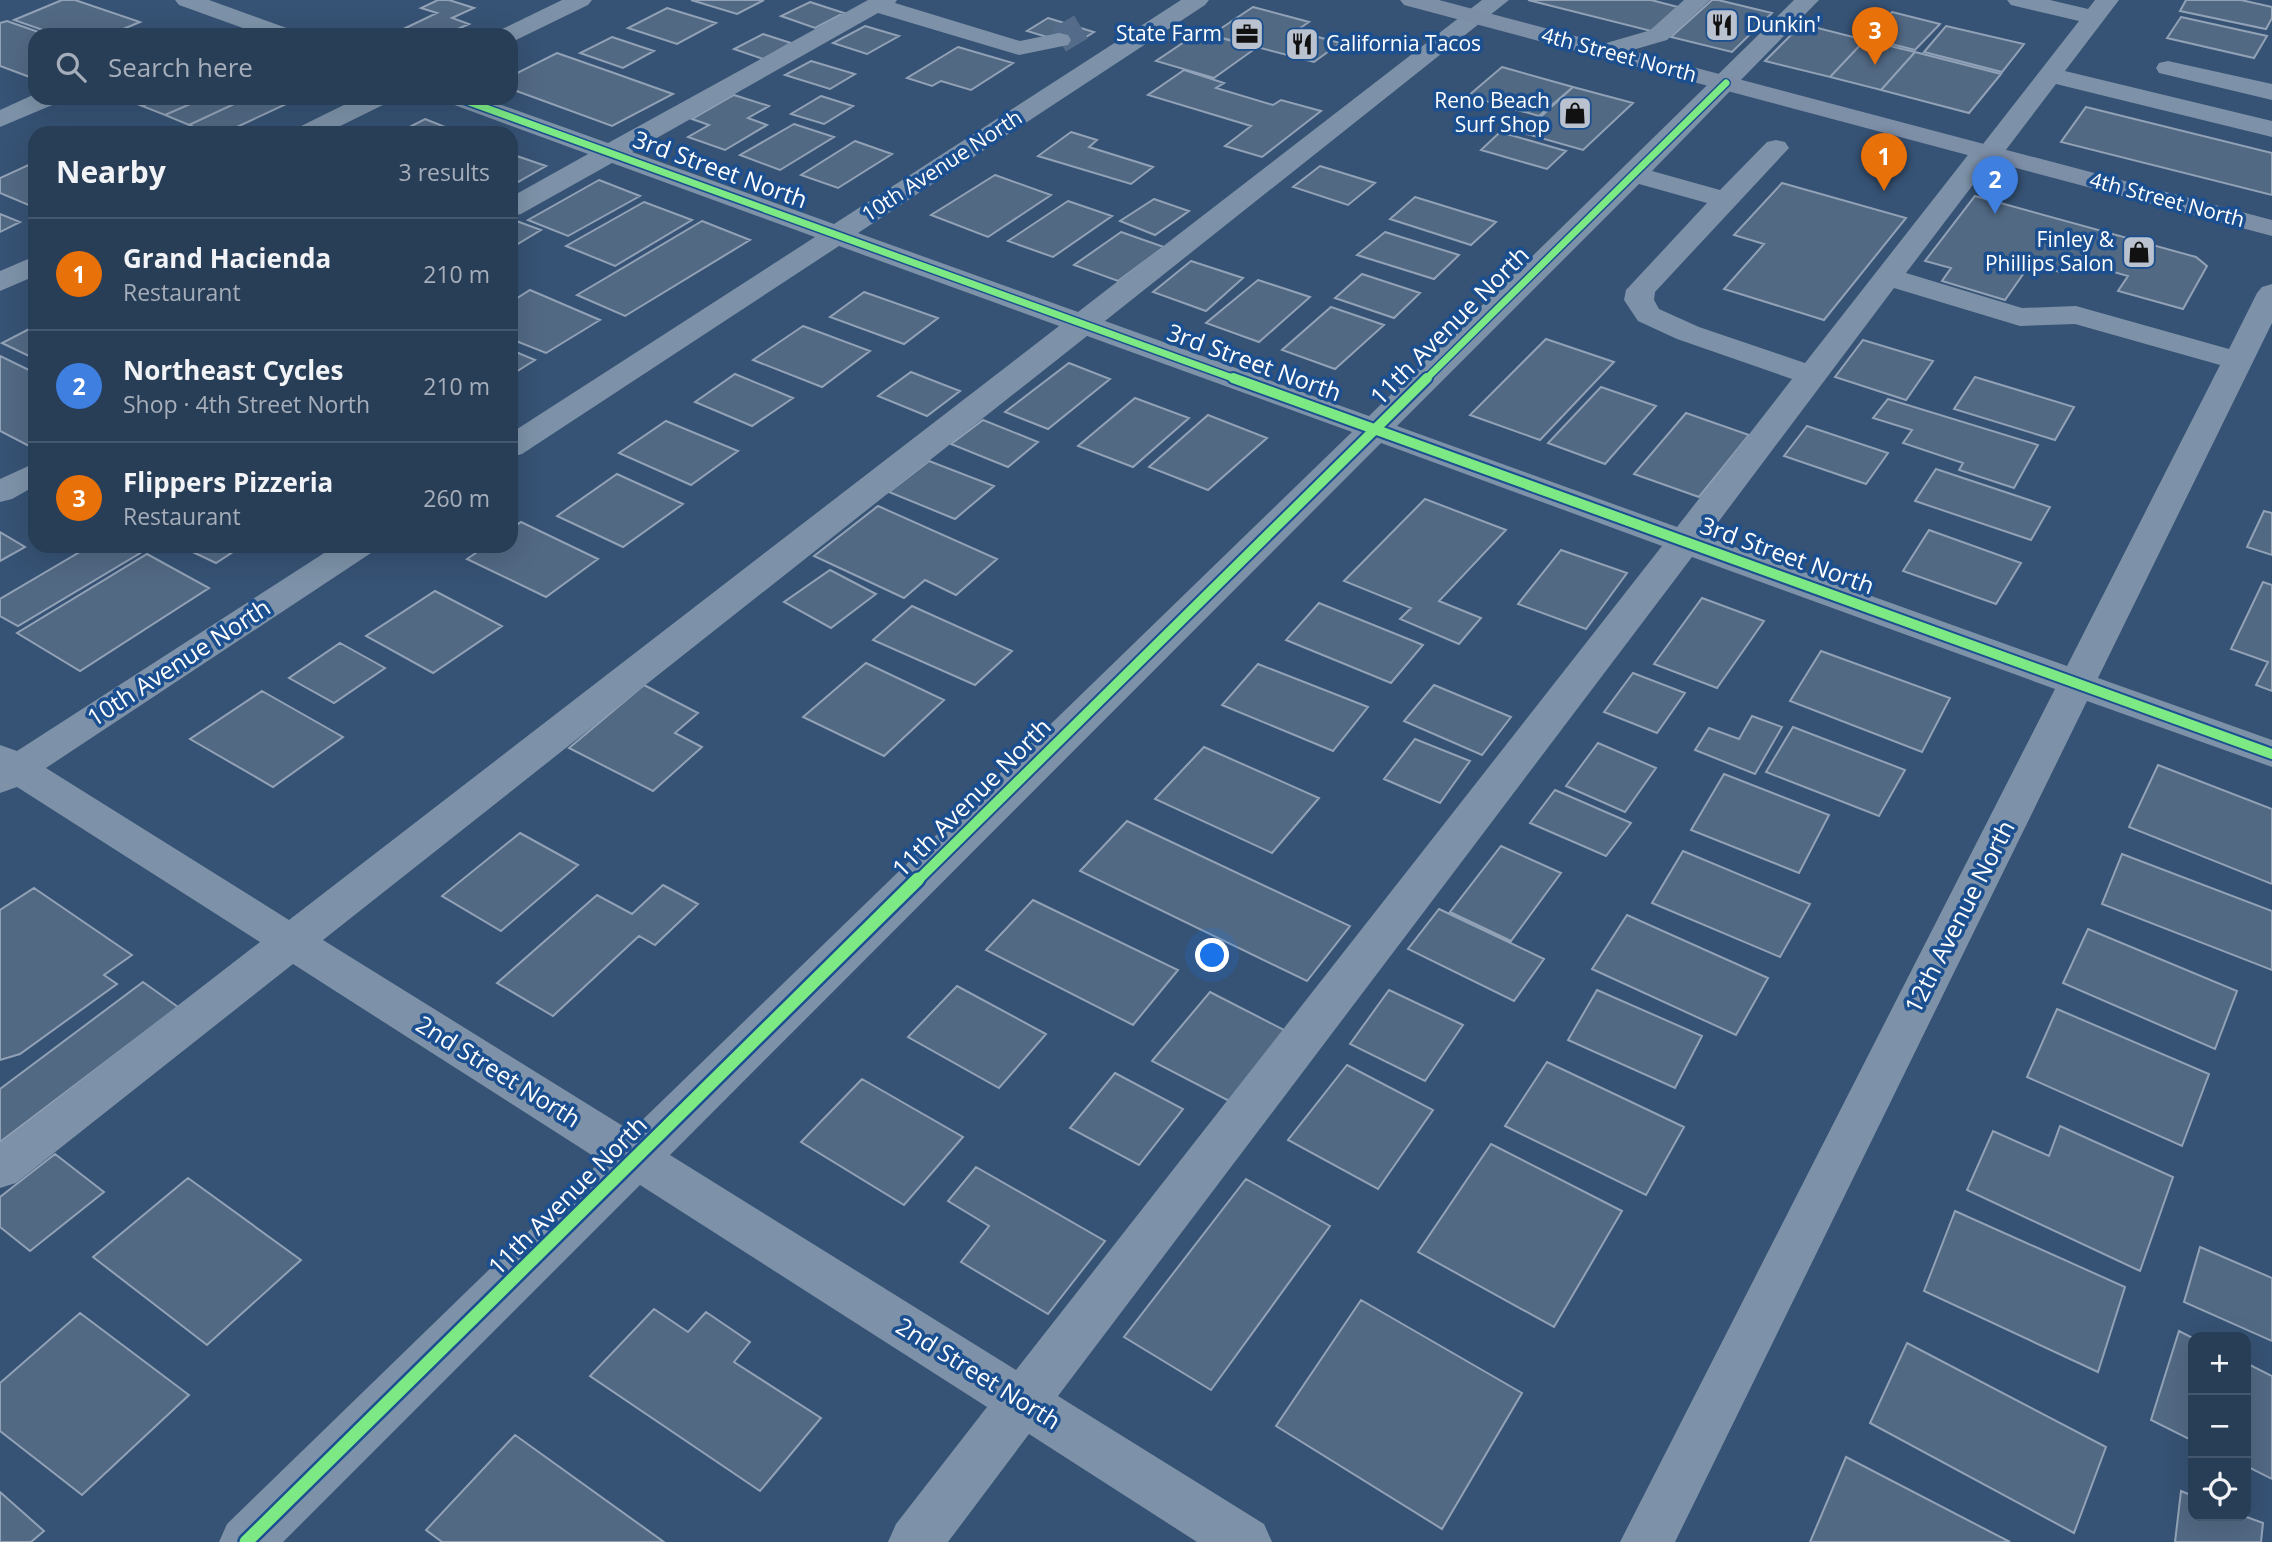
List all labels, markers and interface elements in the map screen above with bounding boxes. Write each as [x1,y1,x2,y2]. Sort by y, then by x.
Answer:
restaurant icon: Dunkin' [1703,6,1741,44]
pin: 3 [1852,7,1898,65]
place label: Dunkin' [1746,10,1821,38]
office icon: State Farm [1228,15,1266,53]
place label: State Farm [1116,19,1222,47]
street label: 4th Street North [1539,20,1700,88]
restaurant icon: California Tacos [1283,25,1321,63]
search box [28,28,518,105]
place label: California Tacos [1326,29,1481,57]
icon: search [52,48,90,86]
text: Search here [108,49,253,85]
place label: Reno Beach Surf Shop [1434,86,1550,138]
shop icon: Reno Beach Surf Shop [1556,94,1594,132]
street label: 10th Avenue North [856,103,1027,227]
street label: 3rd Street North [629,122,812,215]
pin: 1 [1861,133,1907,191]
text: Nearby [56,151,166,192]
text: 3 results [399,156,490,188]
pin: 2 [1972,156,2018,214]
street label: 4th Street North [2087,165,2248,233]
place label: Finley & Phillips Salon [1985,225,2115,277]
shop icon: Finley & Phillips Salon [2120,233,2158,271]
street label: 11th Avenue North [1362,238,1536,412]
text: Grand Hacienda [123,240,331,276]
text: 1 [72,258,86,290]
text: 210 m [423,258,490,290]
text: Restaurant [123,276,241,308]
street label: 3rd Street North [1163,315,1346,408]
text: Northeast Cycles [123,352,343,388]
text: 2 [72,370,86,402]
text: 210 m [423,370,490,402]
text: Shop · 4th Street North [123,388,370,420]
text: Flippers Pizzeria [123,464,333,500]
text: 3 [72,482,86,514]
text: 260 m [423,482,490,514]
text: Restaurant [123,500,241,532]
street label: 3rd Street North [1696,508,1879,601]
street label: 10th Avenue North [80,590,276,733]
street label: 11th Avenue North [884,710,1058,884]
street label: 12th Avenue North [1896,814,2022,1018]
your location [1195,938,1229,972]
street label: 2nd Street North [410,1007,587,1135]
street label: 11th Avenue North [480,1108,654,1282]
street label: 2nd Street North [890,1309,1067,1437]
map controls [2188,1332,2251,1521]
button: + [2188,1332,2251,1395]
button: − [2188,1395,2251,1458]
button: locate [2188,1458,2251,1521]

